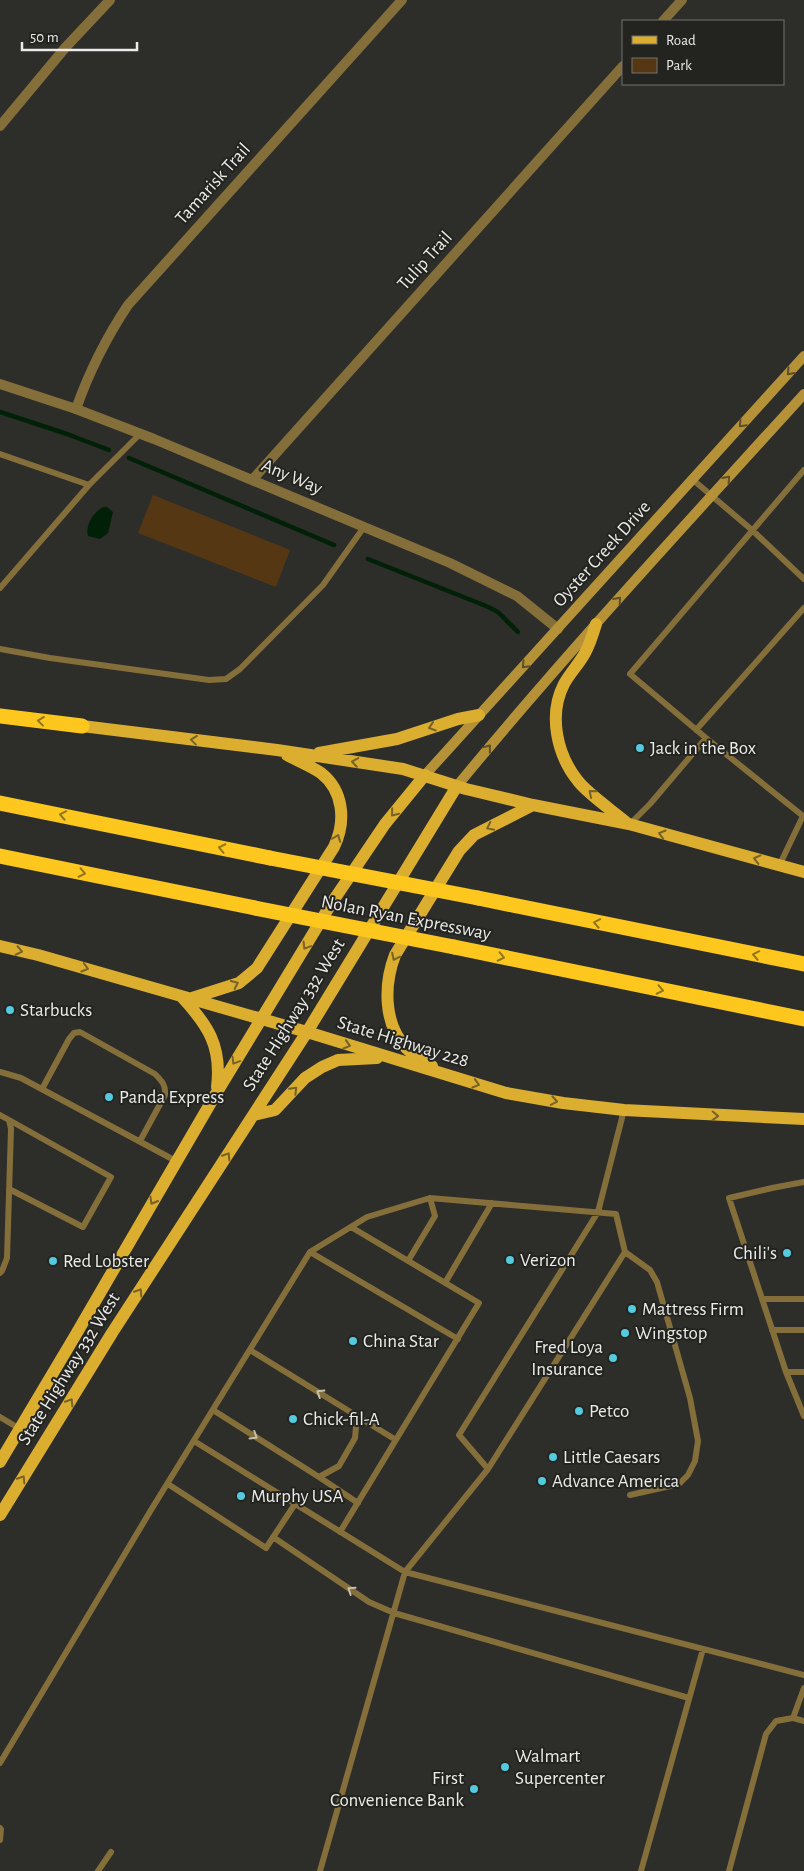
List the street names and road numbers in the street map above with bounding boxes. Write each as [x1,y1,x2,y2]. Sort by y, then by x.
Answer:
street label: Tamarisk Trail [172,140,254,228]
street label: Tulip Trail [394,228,456,294]
street label: Any Way [259,456,325,498]
street label: Oyster Creek Drive [550,497,654,611]
street label: Nolan Ryan Expressway [319,892,493,944]
street label: State Highway 332 West [239,936,349,1094]
street label: State Highway 228 [335,1013,471,1071]
street label: State Highway 332 West [14,1290,124,1448]

